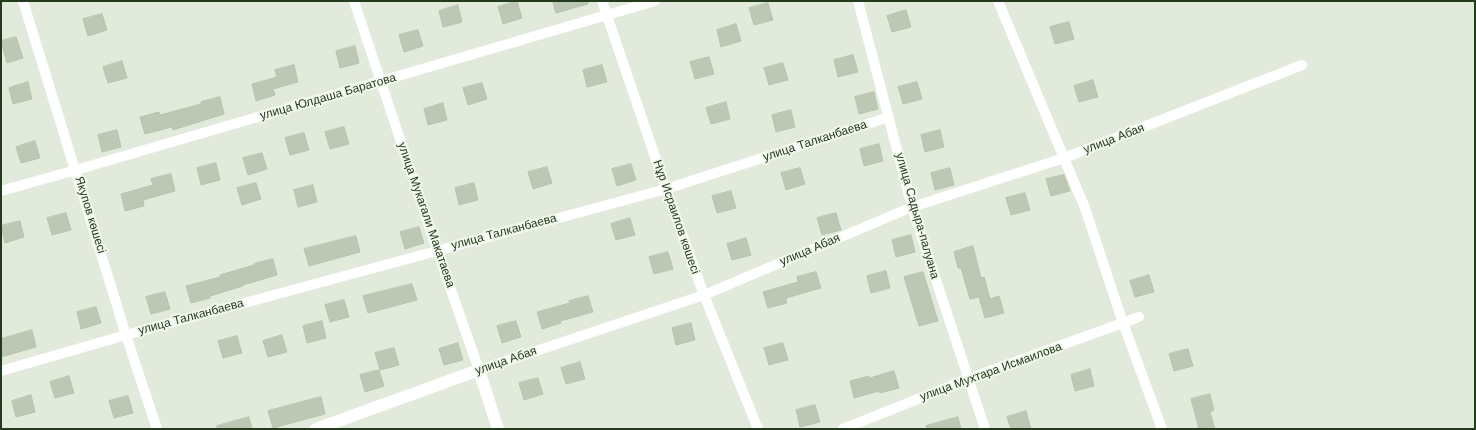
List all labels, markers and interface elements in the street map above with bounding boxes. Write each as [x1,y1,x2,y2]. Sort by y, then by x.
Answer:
street label: улица Юлдаша Баратова [258,71,398,123]
street label: улица Талканбаева [761,117,869,165]
street label: улица Абая [1082,121,1146,157]
street label: улица Мукагали Макатаева [394,140,458,290]
street label: улица Садыра-палуана [892,151,942,281]
street label: Нұр Исраилов көшесі [650,158,702,276]
street label: Якупов көшесі [71,175,109,255]
street label: улица Талканбаева [450,211,558,253]
street label: улица Абая [778,231,842,269]
street label: улица Талканбаева [137,296,245,338]
street label: улица Мухтара Исмаилова [918,340,1064,404]
street label: улица Абая [473,344,539,378]

